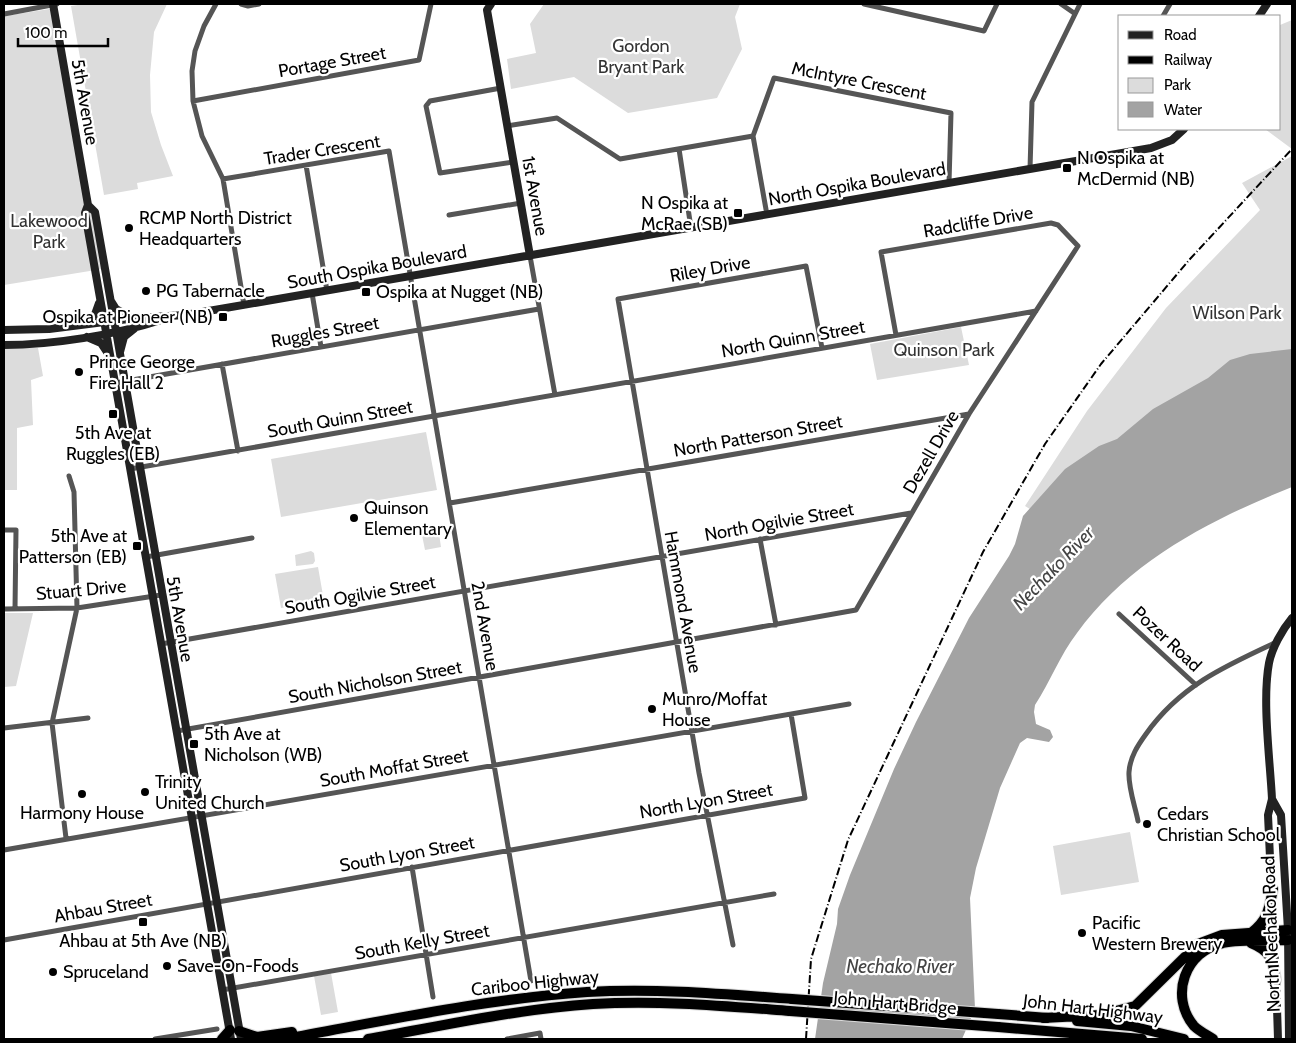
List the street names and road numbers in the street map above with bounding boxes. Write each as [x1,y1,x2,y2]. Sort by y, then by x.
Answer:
street label: Portage Street [276,42,388,82]
street label: 5th Avenue [67,57,103,147]
street label: McIntyre Crescent [790,57,928,105]
street label: Trader Crescent [262,130,382,170]
street label: 1st Avenue [517,154,553,238]
street label: North Ospika Boulevard [767,158,947,210]
street label: Radcliffe Drive [921,202,1035,242]
street label: South Ospika Boulevard [286,240,468,294]
street label: Riley Drive [668,251,752,287]
street label: Ruggles Street [269,312,381,352]
street label: North Quinn Street [720,316,866,362]
street label: South Quinn Street [266,395,414,443]
street label: Dezell Drive [898,406,964,498]
street label: North Patterson Street [672,410,844,462]
street label: North Ogilvie Street [703,498,855,546]
street label: Hammond Avenue [660,529,706,675]
street label: South Ogilvie Street [283,571,437,619]
street label: 5th Avenue [162,574,198,664]
street label: Stuart Drive [35,575,127,605]
street label: 2nd Avenue [466,579,504,673]
street label: Pozer Road [1128,602,1206,676]
street label: South Nicholson Street [287,656,463,708]
street label: South Moffat Street [318,744,470,792]
street label: North Lyon Street [638,778,774,824]
street label: South Lyon Street [338,831,476,877]
street label: North Nechako Road [1257,855,1285,1013]
street label: Ahbau Street [52,889,154,927]
street label: South Kelly Street [353,919,491,965]
street label: Cariboo Highway [470,965,600,1001]
street label: John Hart Bridge [832,987,957,1019]
street label: John Hart Highway [1021,989,1164,1028]

